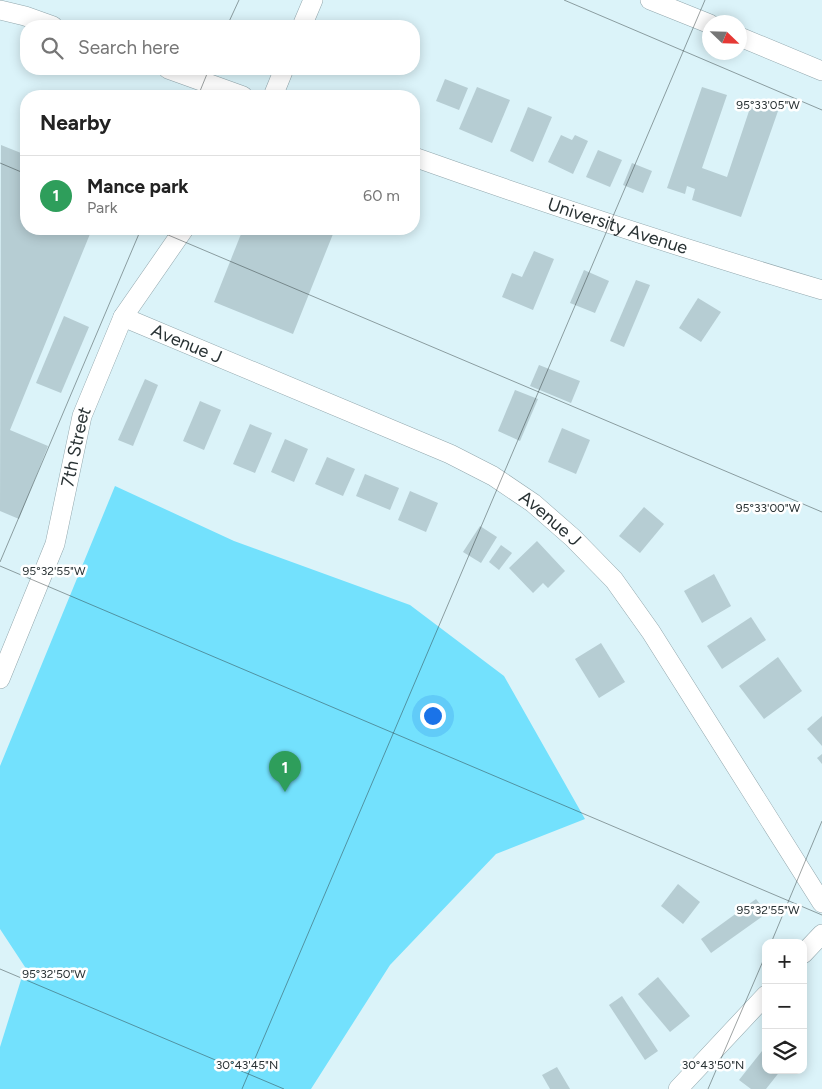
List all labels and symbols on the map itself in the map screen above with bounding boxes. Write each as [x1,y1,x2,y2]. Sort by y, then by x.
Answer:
north arrow [702,15,747,60]
text: 95°33'05"W [736,98,800,112]
street label: University Avenue [545,193,691,259]
street label: Avenue J [148,319,225,368]
street label: 7th Street [56,403,96,489]
street label: Avenue J [515,486,586,551]
text: 95°33'00"W [736,501,801,515]
text: 95°32'55"W [23,564,86,578]
your location [420,703,446,729]
pin: 1 [269,751,301,792]
text: 95°32'55"W [737,903,800,917]
text: 95°32'50"W [22,967,86,981]
text: 30°43'45"N [216,1058,278,1072]
text: 30°43'50"N [682,1058,744,1072]

